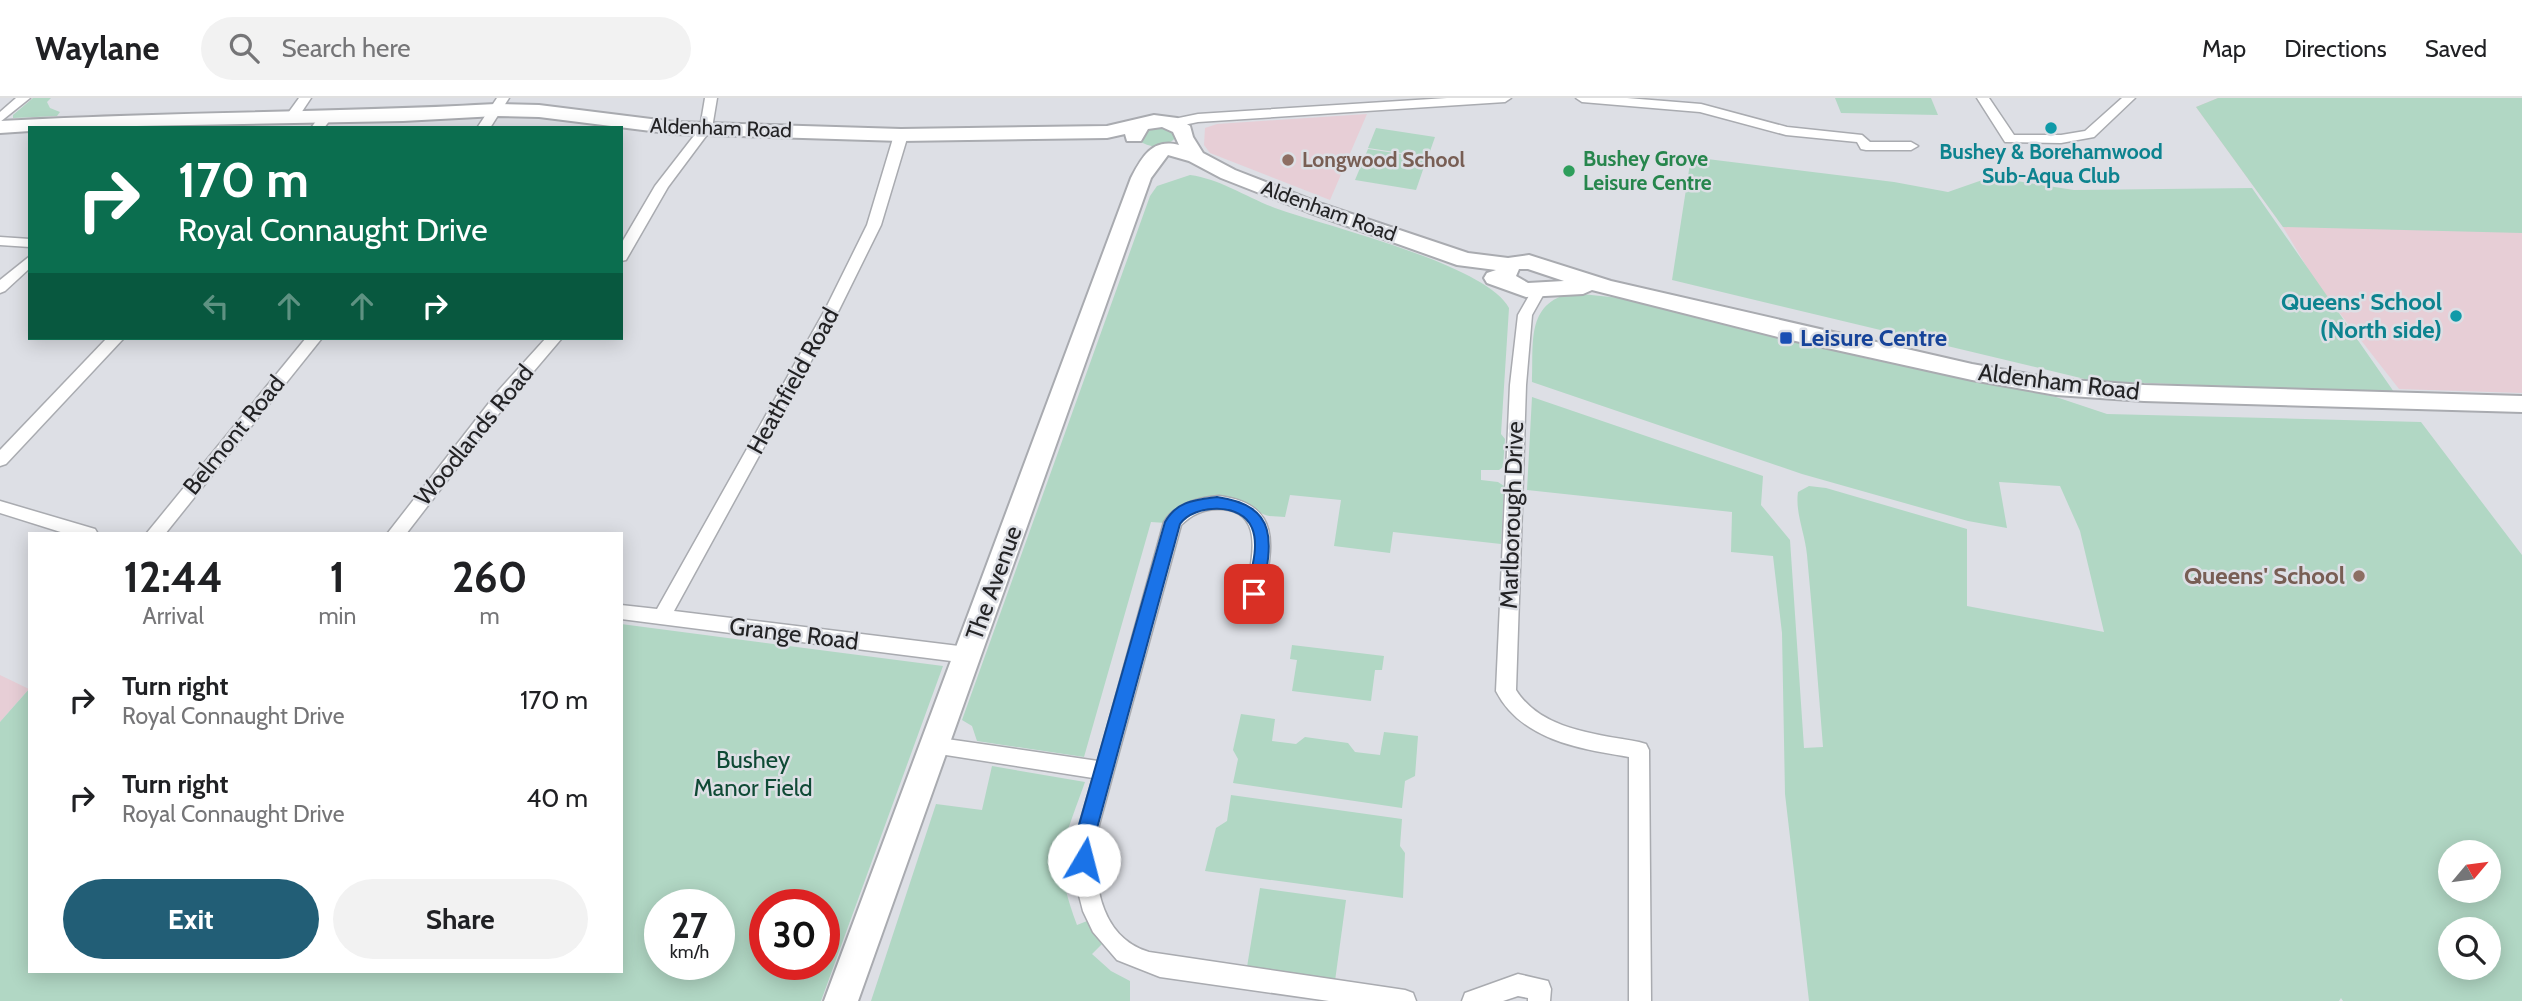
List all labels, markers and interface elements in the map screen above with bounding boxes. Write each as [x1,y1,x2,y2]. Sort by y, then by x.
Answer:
search box [201,17,691,80]
text: Waylane [35,28,159,68]
icon: search [225,29,263,67]
text: Search here [281,32,411,64]
text: Map [2202,34,2246,63]
text: Directions [2284,34,2387,63]
text: Saved [2425,34,2487,63]
street label: Aldenham Road [650,113,792,142]
marker: Bushey & Borehamwood Sub-Aqua Club [2043,120,2059,136]
place label: Bushey & Borehamwood Sub-Aqua Club [1939,139,2163,188]
place label: Bushey Grove Leisure Centre [1583,146,1712,195]
place label: Longwood School [1302,147,1465,172]
text: 170 m [178,150,309,209]
marker: Longwood School [1280,152,1296,168]
icon: right [63,154,154,245]
marker: Bushey Grove Leisure Centre [1561,163,1577,179]
street label: Aldenham Road [1258,175,1400,247]
text: Royal Connaught Drive [178,210,488,249]
icon: left [197,287,235,325]
icon: ahead [270,287,308,325]
icon: ahead [343,287,381,325]
icon: right [416,287,454,325]
place label: Queens' School (North side) [2281,287,2442,344]
street label: Heathfield Road [740,303,845,459]
marker: Queens' School (North side) [2448,308,2464,324]
place label: Leisure Centre [1800,323,1947,352]
marker: Leisure Centre [1778,330,1794,346]
street label: Aldenham Road [1977,357,2141,406]
street label: Woodlands Road [408,358,539,511]
street label: Belmont Road [177,369,291,500]
street label: Marlborough Drive [1494,421,1529,609]
street label: The Avenue [959,522,1028,644]
text: 12:44 [124,551,223,603]
text: 1 [330,551,345,603]
text: 260 [452,551,527,603]
place label: Queens' School [2184,561,2345,590]
pin [1224,564,1284,624]
marker: Queens' School [2351,568,2367,584]
icon: arrive [1235,575,1273,613]
text: Arrival [143,602,204,630]
text: min [318,602,356,630]
text: m [480,602,500,630]
street label: Grange Road [728,611,860,656]
text: Turn right [122,670,228,702]
icon: right [63,681,101,719]
text: 170 m [520,684,588,716]
text: Royal Connaught Drive [122,702,345,730]
park label: Bushey Manor Field [693,745,813,802]
text: Turn right [122,768,228,800]
icon: right [63,779,101,817]
text: 40 m [526,782,588,814]
text: Royal Connaught Drive [122,800,345,828]
position arrow [1047,823,1121,897]
north arrow [2438,840,2501,903]
map controls [2438,840,2501,980]
button: Exit [63,879,319,959]
button: Share [333,879,588,959]
speed limit sign: 30 [749,889,840,980]
text: 27 [671,904,708,947]
button: search [2438,917,2501,980]
text: km/h [670,941,709,963]

